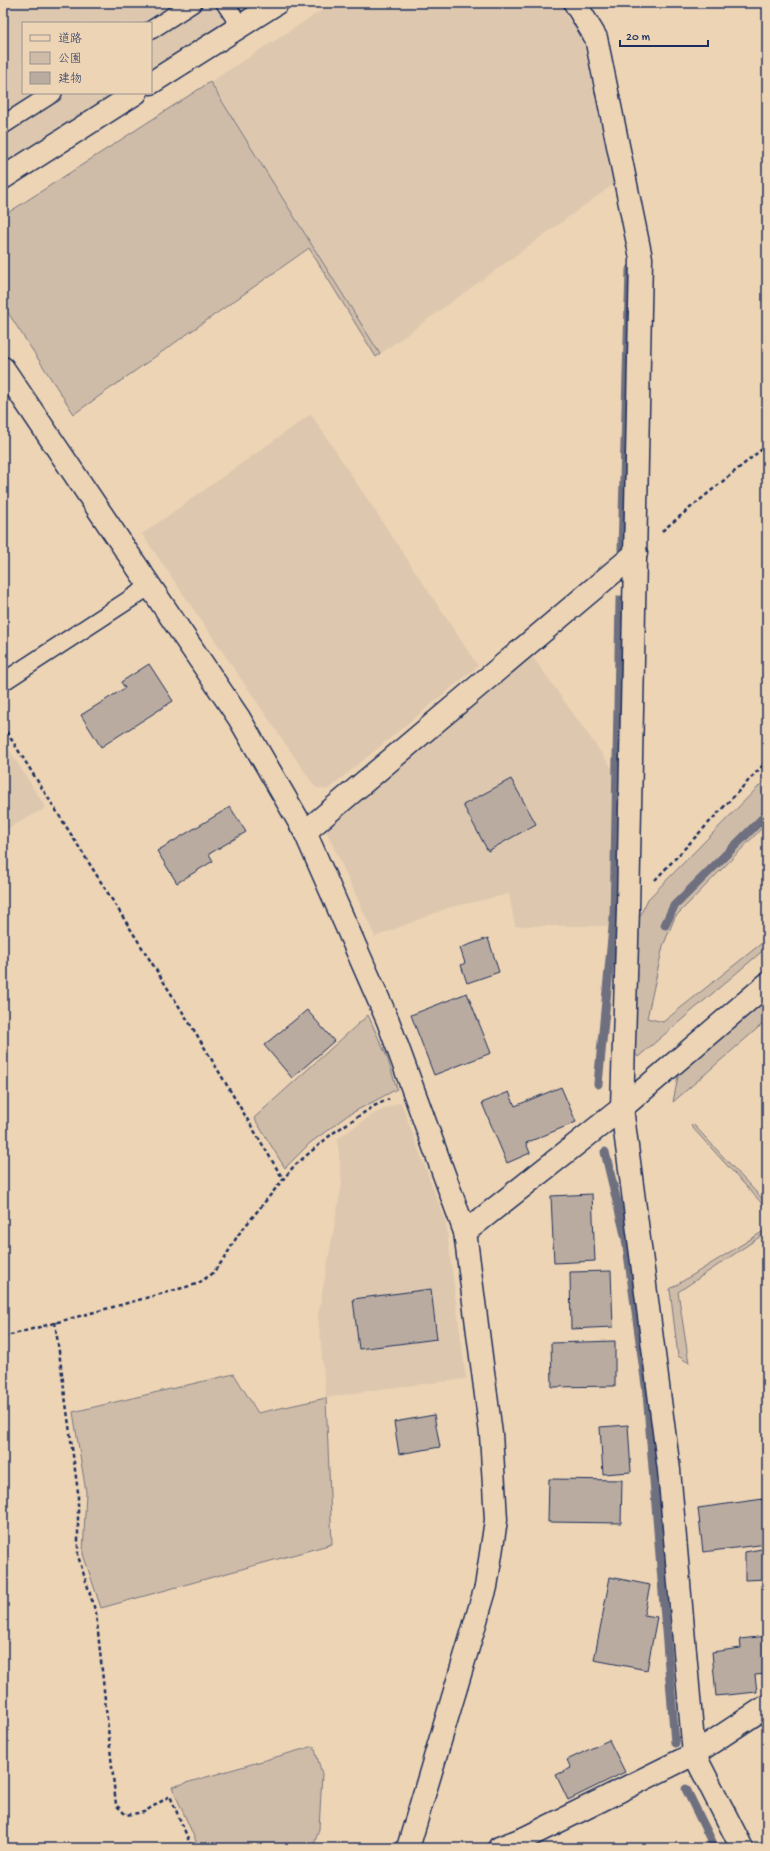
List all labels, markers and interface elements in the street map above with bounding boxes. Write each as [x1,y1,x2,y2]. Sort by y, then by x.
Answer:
legend [22,22,152,94]
scale bar [620,22,708,48]
text: 20 m [626,31,651,45]
text: 道路 [58,32,82,47]
text: 公園 [58,52,82,67]
text: 建物 [58,72,82,87]

